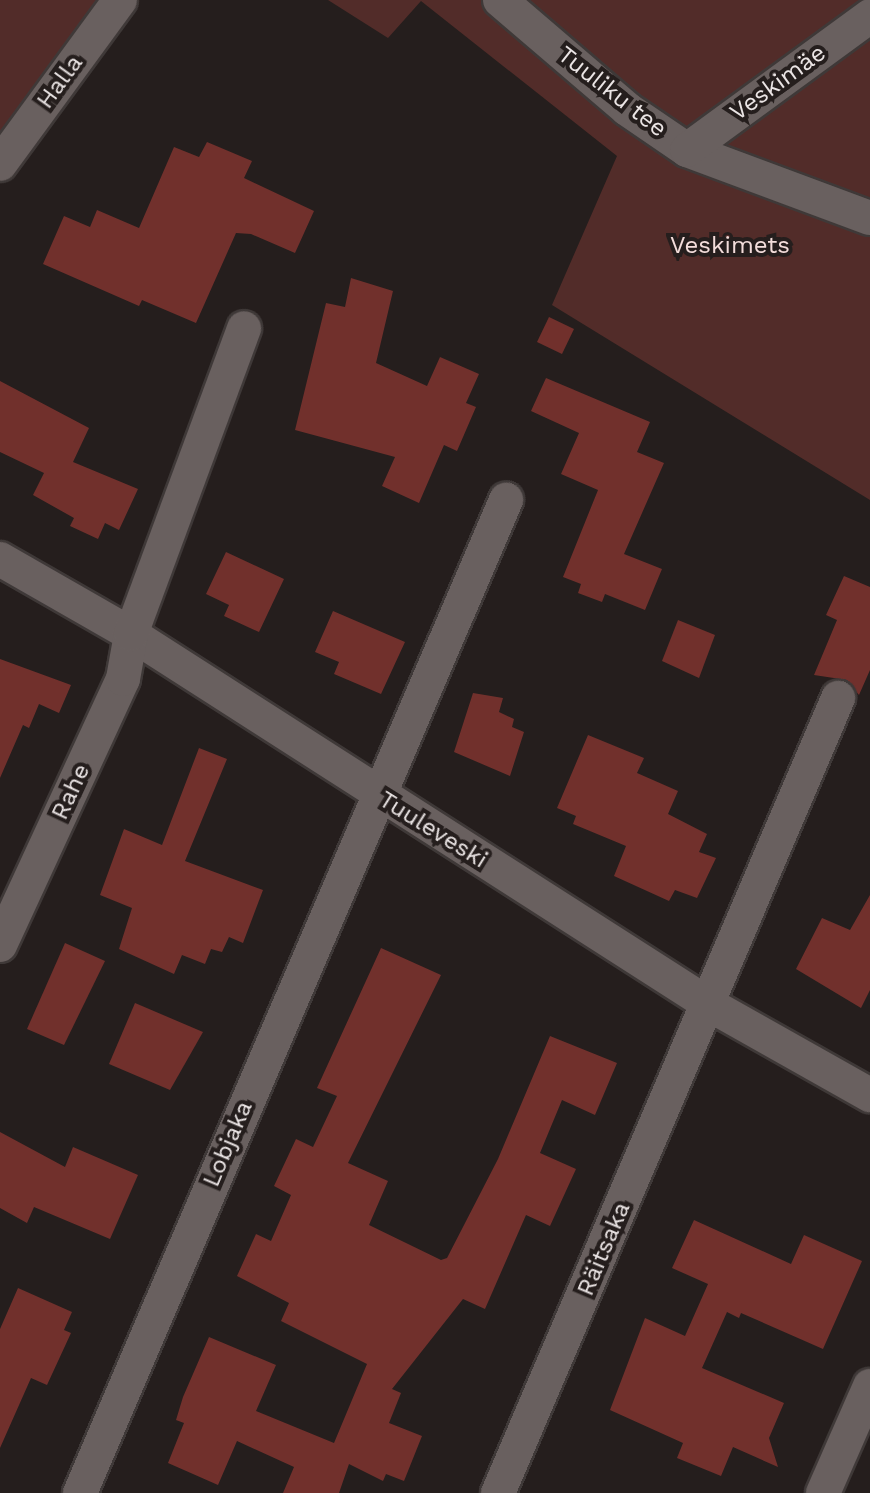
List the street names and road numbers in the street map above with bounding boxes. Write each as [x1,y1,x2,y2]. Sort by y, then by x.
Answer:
street label: Veskimäe [725,39,831,127]
street label: Tuuliku tee [552,40,672,144]
street label: Halla [31,50,89,114]
street label: Rahe [46,760,96,824]
street label: Tuuleveski [373,785,493,875]
street label: Lobjaka [197,1097,259,1191]
street label: Räitsaka [571,1198,637,1300]

